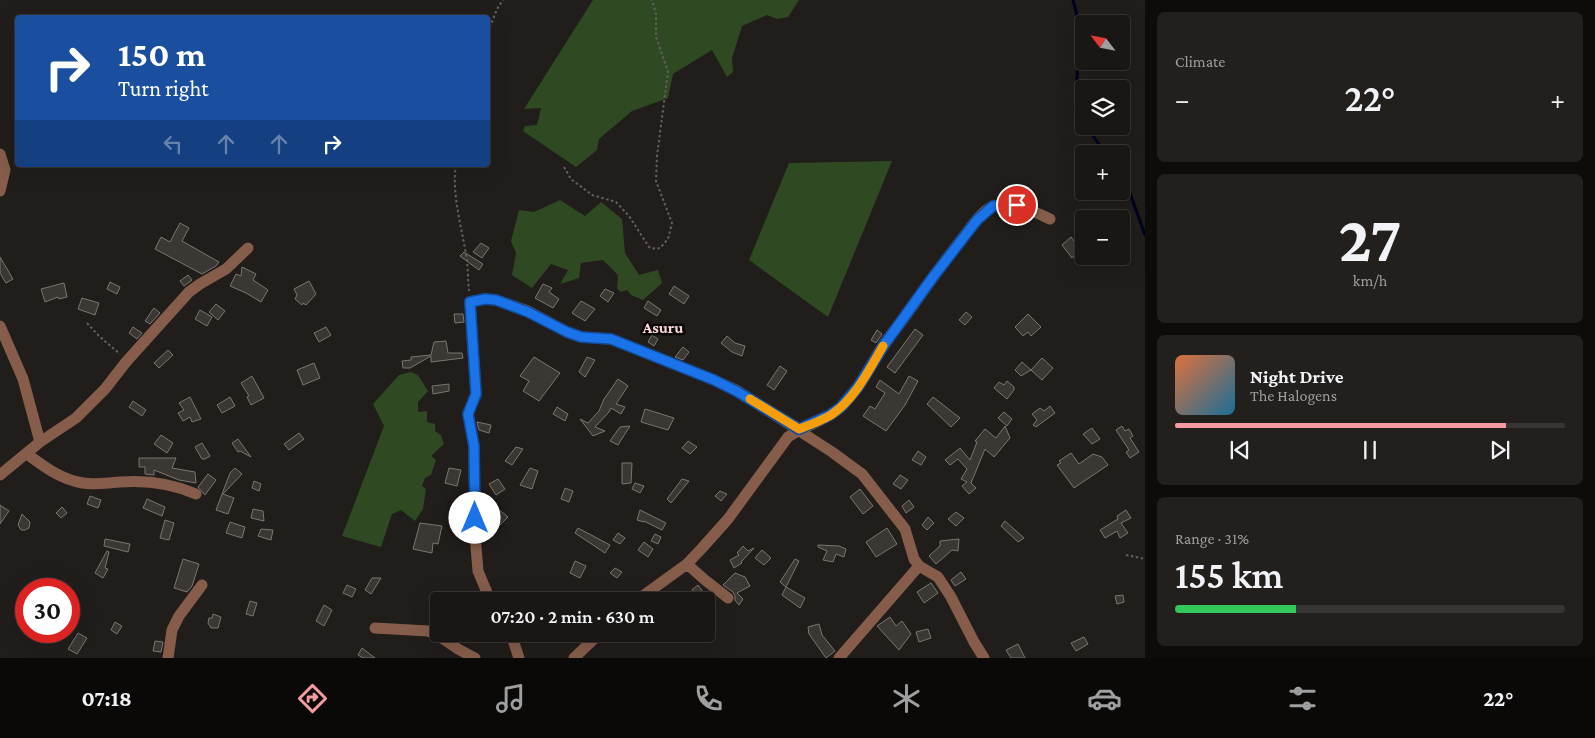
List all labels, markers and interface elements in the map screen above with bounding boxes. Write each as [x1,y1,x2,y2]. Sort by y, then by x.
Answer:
north arrow [1075,15,1130,70]
map controls [1075,15,1130,265]
icon: right [35,35,100,100]
text: 150 m [118,35,206,74]
text: Climate [1175,53,1225,70]
text: Turn right [118,76,209,101]
text: 22° [1345,77,1395,119]
button: layers [1075,80,1130,135]
text: − [1175,84,1190,115]
text: + [1550,84,1565,115]
icon: left [159,130,187,158]
icon: ahead [212,130,240,158]
icon: ahead [265,130,293,158]
icon: right [318,130,346,158]
button: + [1075,145,1130,200]
pin [996,184,1038,226]
icon: arrive [1003,191,1031,219]
text: 27 [1338,203,1402,275]
button: − [1075,210,1130,265]
text: km/h [1353,272,1387,289]
district label: Asuru [642,319,683,336]
text: Night Drive [1250,366,1343,387]
text: The Halogens [1250,387,1337,404]
icon: previous [1226,436,1254,464]
icon: pause [1356,436,1384,464]
icon: next [1486,436,1514,464]
position arrow [448,491,500,543]
text: Range · 31% [1175,530,1249,547]
text: 155 km [1175,554,1283,596]
speed limit sign: 30 [15,578,80,643]
text: 07:20 · 2 min · 630 m [490,606,655,627]
icon: directions [295,681,330,716]
icon: music [493,681,528,716]
icon: phone [691,681,726,716]
icon: climate [889,681,924,716]
icon: car [1087,681,1122,716]
icon: filters [1285,681,1320,716]
text: 07:18 [82,686,132,711]
text: 22° [1483,686,1513,711]

